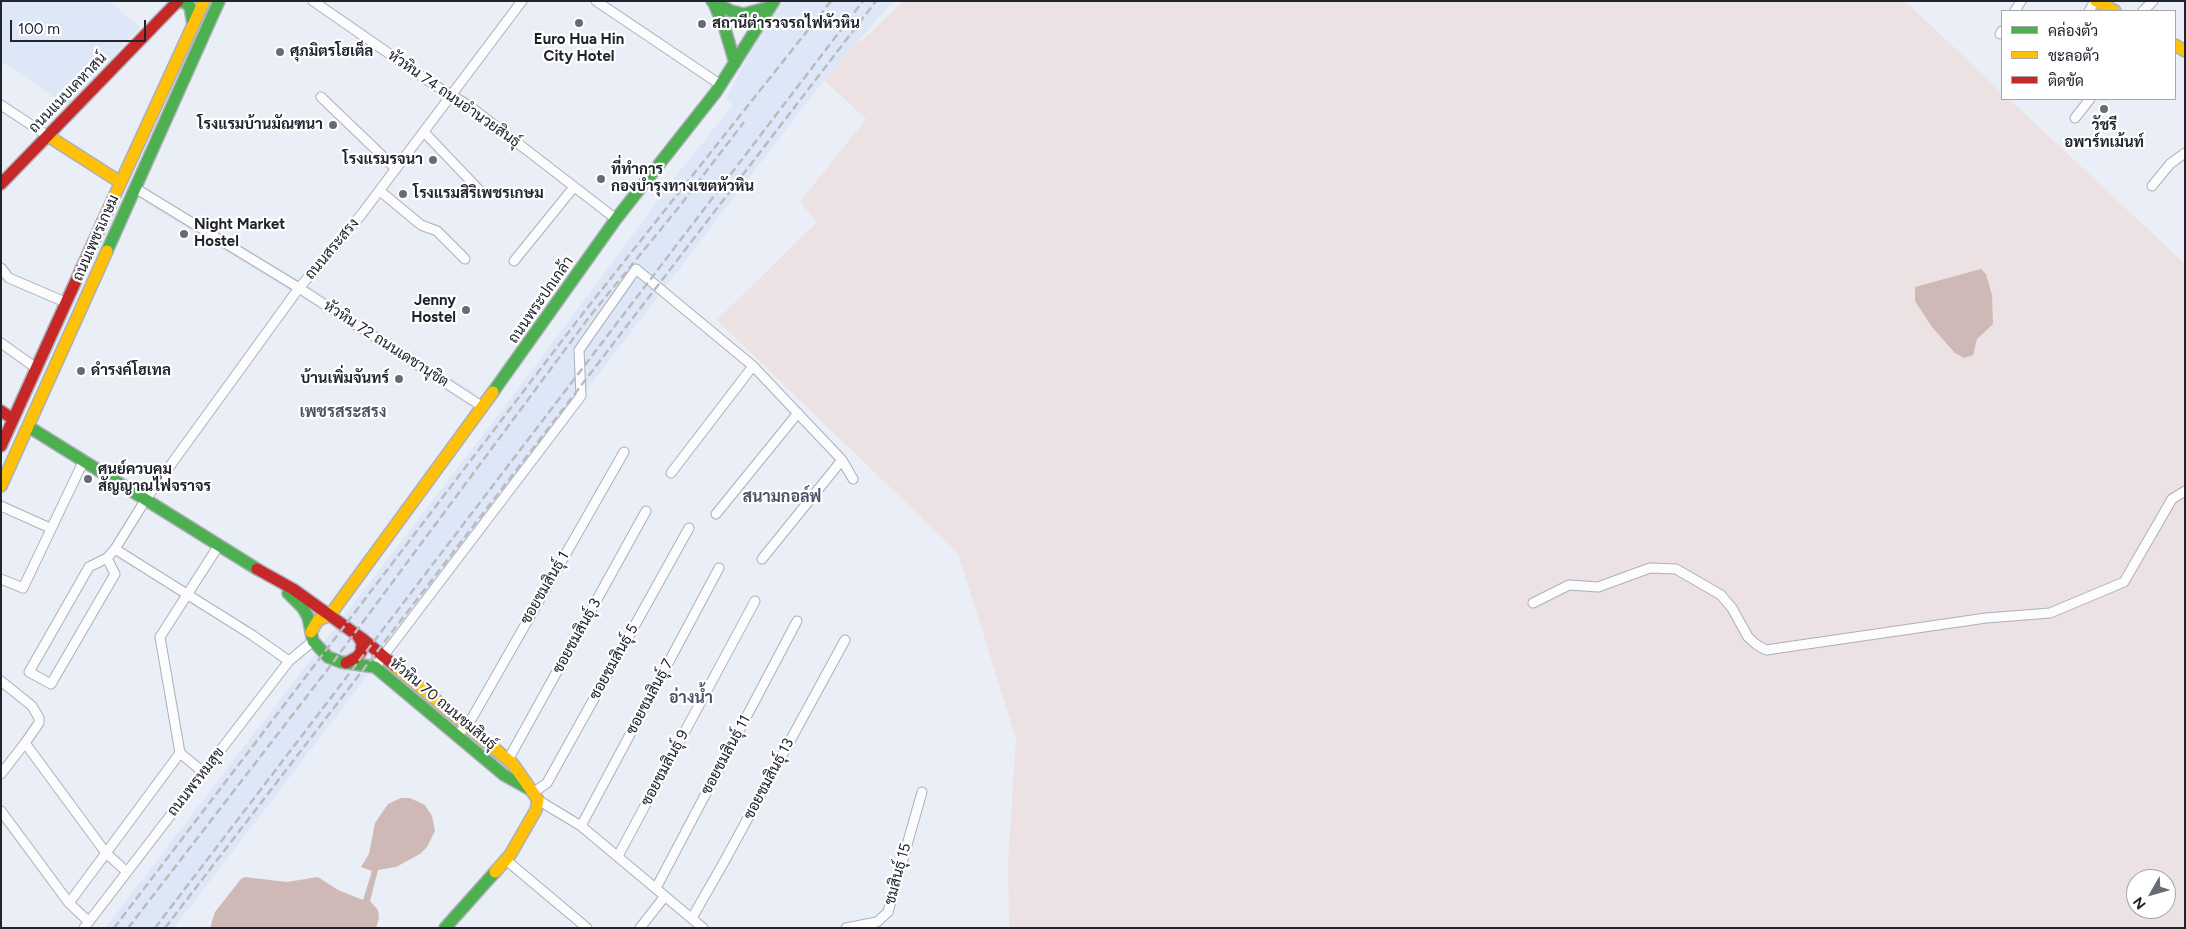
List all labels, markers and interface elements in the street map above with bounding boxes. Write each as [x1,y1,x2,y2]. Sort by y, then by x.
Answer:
scale bar [12,10,149,42]
legend [2001,10,2176,100]
place label: สถานีตำรวจรถไฟหัวหิน [712,15,860,33]
marker: Euro Hua Hin City Hotel [573,17,585,29]
marker: สถานีตำรวจรถไฟหัวหิน [696,18,708,30]
text: 100 m [18,20,60,38]
text: คล่องตัว [2048,22,2098,40]
place label: Euro Hua Hin City Hotel [534,31,624,66]
place label: ศุภมิตรโฮเต็ล [290,43,373,61]
marker: ศุภมิตรโฮเต็ล [274,46,286,58]
street label: หัวหิน 74 ถนนอำนวยสินธุ์ [384,47,524,151]
text: ชะลอตัว [2048,47,2099,65]
street label: ถนนแนบเคหาสน์ [25,49,111,137]
text: ติดขัด [2048,72,2084,90]
marker: วัชรี อพาร์ทเม้นท์ [2098,103,2110,115]
place label: โรงแรมบ้านมัณฑนา [197,116,323,134]
place label: วัชรี อพาร์ทเม้นท์ [2064,117,2144,152]
marker: โรงแรมบ้านมัณฑนา [327,119,339,131]
place label: โรงแรมรจนา [343,151,423,169]
marker: โรงแรมรจนา [427,154,439,166]
place label: ที่ทำการ กองบำรุงทางเขตหัวหิน [611,161,754,196]
marker: ที่ทำการ กองบำรุงทางเขตหัวหิน [595,173,607,185]
place label: โรงแรมสิริเพชรเกษม [413,185,544,203]
marker: โรงแรมสิริเพชรเกษม [397,188,409,200]
street label: ถนนเพชรเกษม [69,192,123,284]
street label: ถนนสระสรง [301,215,363,283]
place label: Night Market Hostel [194,216,285,251]
marker: Night Market Hostel [178,228,190,240]
street label: ถนนพระปกเกล้า [504,253,578,347]
place label: Jenny Hostel [411,292,456,327]
street label: หัวหิน 72 ถนนเดชานุชิต [320,297,452,391]
marker: Jenny Hostel [460,304,472,316]
place label: ดำรงค์โฮเทล [91,362,171,380]
marker: ดำรงค์โฮเทล [75,365,87,377]
place label: บ้านเพิ่มจันทร์ [300,370,389,388]
marker: บ้านเพิ่มจันทร์ [393,373,405,385]
district label: เพชรสระสรง [299,402,387,422]
place label: ศูนย์ควบคุม สัญญาณไฟจราจร [98,461,211,496]
marker: ศูนย์ควบคุม สัญญาณไฟจราจร [82,473,94,485]
district label: สนามกอล์ฟ [743,487,821,507]
street label: ซอยชมสินธุ์ 1 [517,548,573,628]
street label: ซอยชมสินธุ์ 3 [549,595,605,677]
street label: ซอยชมสินธุ์ 5 [586,621,642,703]
street label: หัวหิน 70 ถนนชมสินธุ์ [386,654,500,754]
street label: ซอยชมสินธุ์ 7 [623,656,677,738]
district label: อ่างน้ำ [669,688,713,708]
street label: ซอยชมสินธุ์ 11 [698,712,754,798]
street label: ซอยชมสินธุ์ 9 [637,727,693,809]
street label: ซอยชมสินธุ์ 13 [740,735,798,823]
street label: ถนนพรหมสุข [164,744,228,820]
street label: ชมสินธุ์ 15 [881,841,915,907]
north arrow [2126,869,2176,919]
text: N [2130,893,2150,912]

